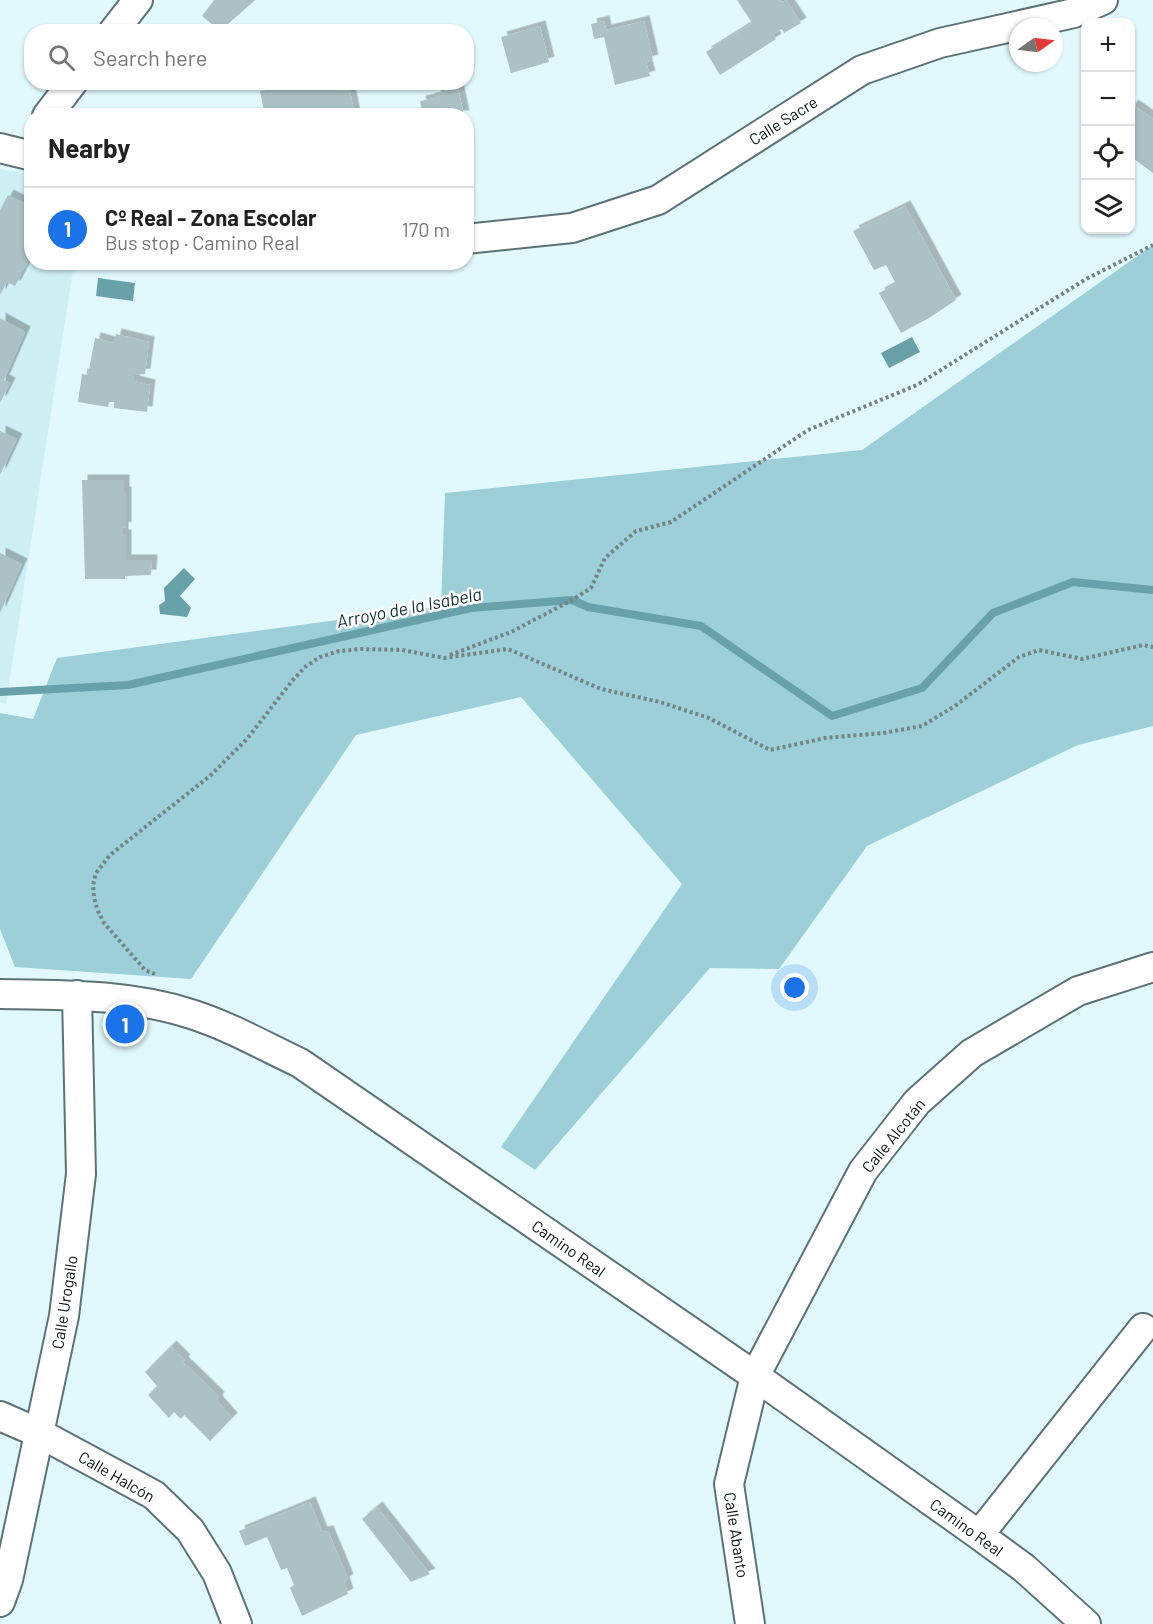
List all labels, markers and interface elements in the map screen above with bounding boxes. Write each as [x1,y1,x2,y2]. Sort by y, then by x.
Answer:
north arrow [1009,18,1063,72]
map controls [1081,18,1135,234]
button: + [1081,18,1135,72]
search box [24,24,474,90]
icon: search [45,41,78,74]
text: Search here [93,44,207,70]
button: − [1081,72,1135,126]
street label: Calle Sacre [745,92,821,148]
button: locate [1081,126,1135,180]
text: Nearby [48,132,130,163]
button: layers [1081,180,1135,234]
text: Cº Real - Zona Escolar [105,204,316,230]
text: 1 [64,217,71,241]
text: 170 m [402,217,450,241]
text: Bus stop · Camino Real [105,230,299,254]
water label: Arroyo de la Isabela [335,582,483,632]
your location [780,973,809,1002]
pin: 1 [106,1002,144,1046]
street label: Calle Alcotán [857,1094,929,1176]
street label: Camino Real [529,1216,609,1280]
street label: Calle Urogallo [47,1254,81,1350]
street label: Calle Halcón [76,1447,158,1505]
street label: Calle Abanto [721,1491,753,1579]
street label: Camino Real [927,1494,1007,1560]

